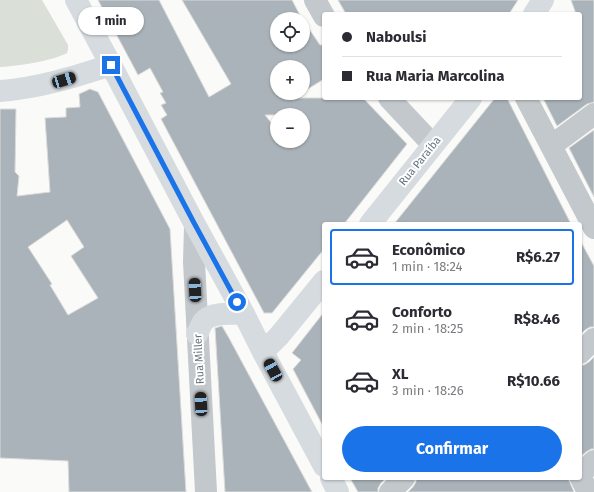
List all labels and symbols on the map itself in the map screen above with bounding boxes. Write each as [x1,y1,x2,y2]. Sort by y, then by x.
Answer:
callout: 1 min [78,7,144,35]
route end [102,56,120,74]
car [51,71,77,89]
street label: Rua Paraíba [396,134,444,188]
car [188,278,202,302]
route start [228,293,246,311]
street label: Rua Miller [191,333,207,384]
car [262,357,284,383]
car [194,392,208,416]

